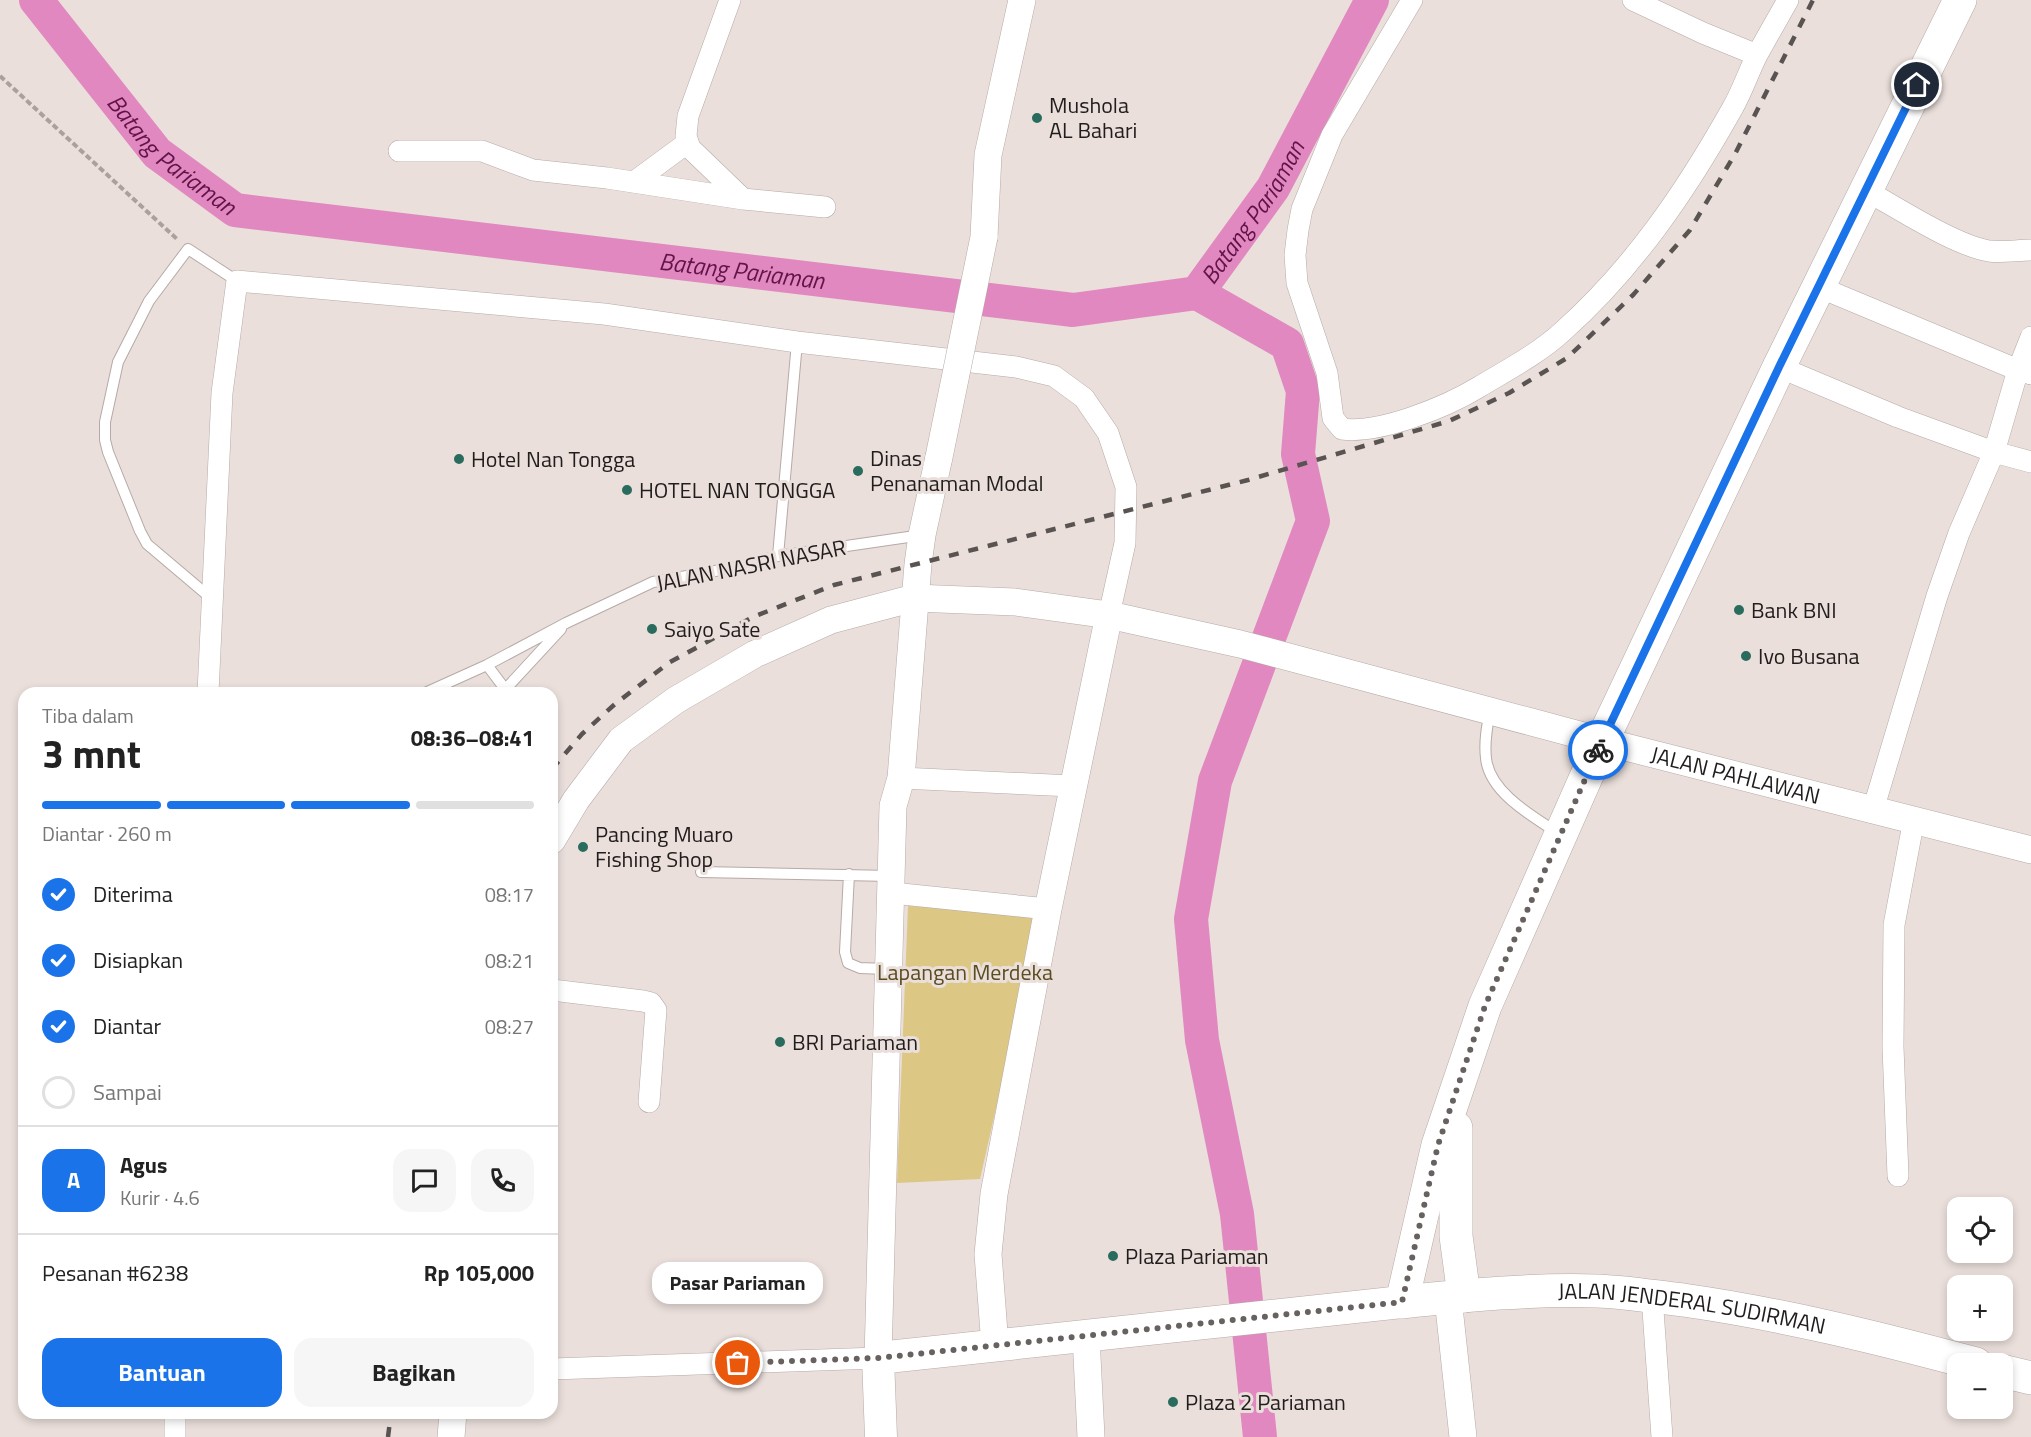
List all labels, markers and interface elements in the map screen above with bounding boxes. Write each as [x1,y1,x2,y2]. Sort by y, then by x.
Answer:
pin [1891,59,1942,110]
icon: home [1900,68,1933,101]
water label: Batang Pariaman [99,86,245,224]
place label: Mushola AL Bahari [1049,88,1137,147]
marker: Mushola AL Bahari [1030,111,1044,125]
water label: Batang Pariaman [1191,133,1314,291]
water label: Batang Pariaman [657,243,827,298]
place label: Dinas Penanaman Modal [870,441,1044,500]
place label: Hotel Nan Tongga [471,442,635,476]
marker: Hotel Nan Tongga [452,452,466,466]
marker: Dinas Penanaman Modal [851,464,865,478]
place label: HOTEL NAN TONGGA [639,473,835,507]
marker: HOTEL NAN TONGGA [620,483,634,497]
street label: JALAN NASRI NASAR [653,530,849,600]
place label: Bank BNI [1751,593,1837,627]
marker: Bank BNI [1732,603,1746,617]
place label: Saiyo Sate [664,612,760,646]
marker: Saiyo Sate [645,622,659,636]
place label: Ivo Busana [1758,639,1860,673]
marker: Ivo Busana [1739,649,1753,663]
text: Tiba dalam [42,700,134,731]
courier [1568,720,1628,780]
text: 08:36–08:41 [411,721,534,755]
text: 3 mnt [42,724,141,783]
icon: bike [1582,734,1615,767]
street label: JALAN PAHLAWAN [1647,737,1824,813]
place label: Pancing Muaro Fishing Shop [595,817,733,876]
text: Diantar · 260 m [42,818,172,849]
marker: Pancing Muaro Fishing Shop [576,840,590,854]
text: Diterima [93,877,173,911]
icon: check [42,878,75,911]
text: 08:17 [485,879,534,910]
text: Disiapkan [93,943,183,977]
icon: check [42,944,75,977]
text: 08:21 [485,945,534,976]
park label: Lapangan Merdeka [877,955,1053,989]
text: Diantar [93,1009,161,1043]
icon: check [42,1010,75,1043]
text: 08:27 [485,1011,534,1042]
place label: BRI Pariaman [792,1025,918,1059]
marker: BRI Pariaman [773,1035,787,1049]
text: Sampai [93,1075,162,1109]
text: Agus [120,1148,167,1182]
button: chat [393,1149,456,1212]
button: phone [471,1149,534,1212]
text: A [67,1163,80,1197]
text: Kurir · 4.6 [120,1182,200,1213]
map controls [1947,1197,2013,1419]
button: locate [1947,1197,2013,1263]
place label: Plaza Pariaman [1125,1239,1269,1273]
marker: Plaza Pariaman [1106,1249,1120,1263]
text: Pesanan #6238 [42,1256,188,1290]
text: Rp 105,000 [424,1256,534,1290]
callout: Pasar Pariaman [652,1261,824,1303]
text: Pasar Pariaman [669,1267,806,1298]
street label: JALAN JENDERAL SUDIRMAN [1558,1274,1829,1343]
button: + [1947,1275,2013,1341]
pin [712,1337,763,1388]
button: Bantuan [42,1338,282,1407]
button: Bagikan [294,1338,534,1407]
icon: bag [721,1346,754,1379]
button: − [1947,1353,2013,1419]
place label: Plaza 2 Pariaman [1185,1385,1346,1419]
marker: Plaza 2 Pariaman [1166,1395,1180,1409]

